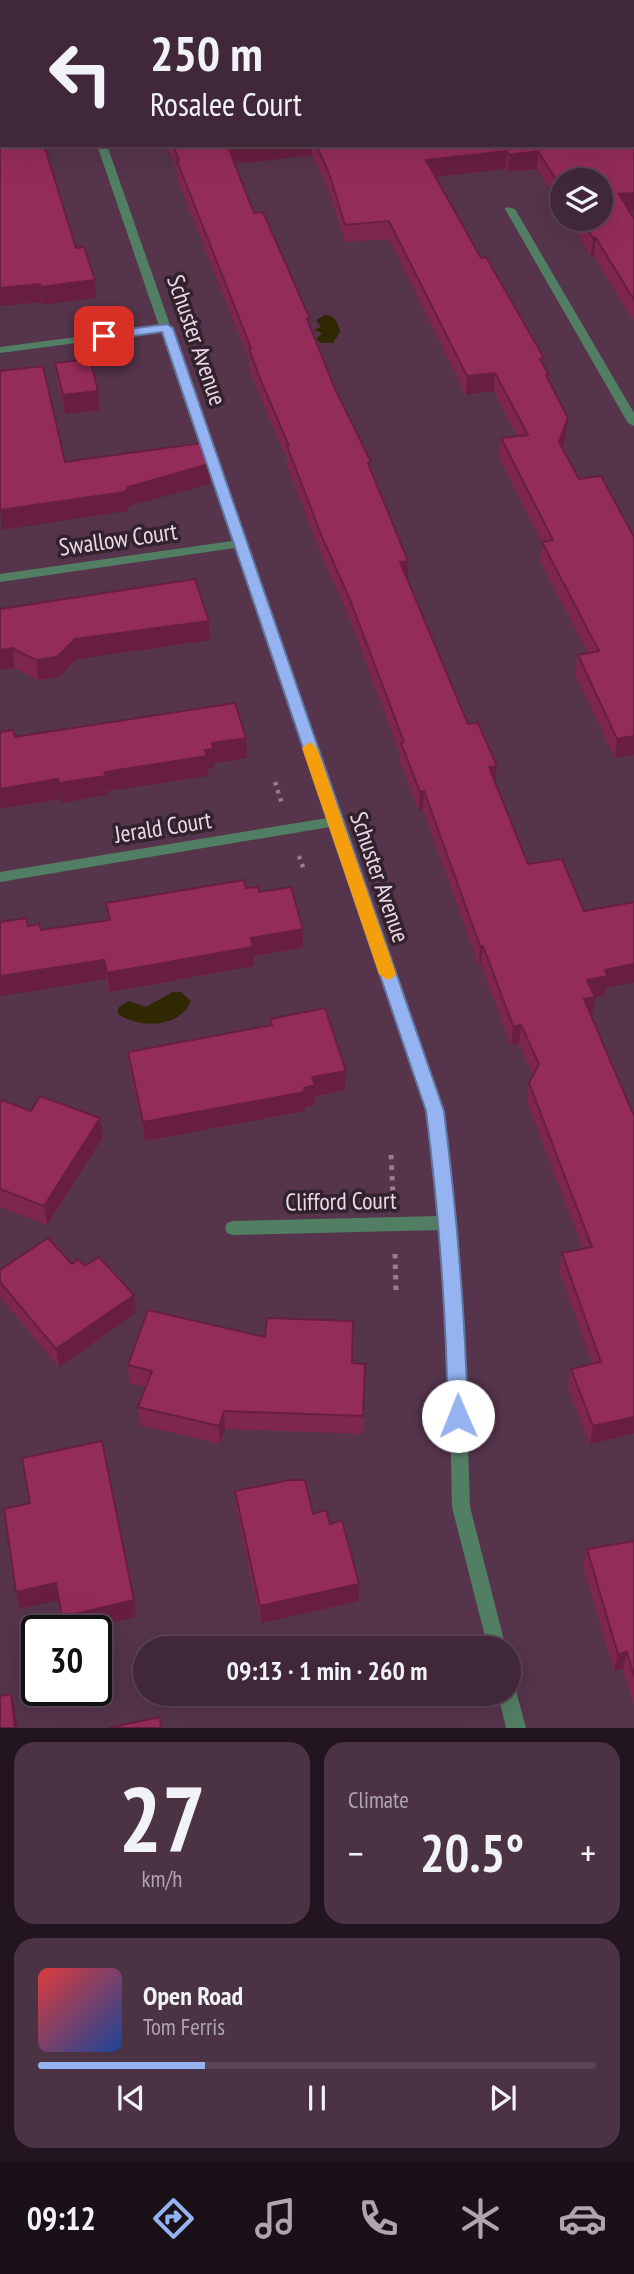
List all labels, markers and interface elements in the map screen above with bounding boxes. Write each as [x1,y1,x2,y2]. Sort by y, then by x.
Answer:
text: 250 m [150,21,263,85]
icon: left [35,28,126,119]
text: Rosalee Court [150,83,302,125]
map controls [550,168,613,231]
button: layers [550,168,613,231]
street label: Schuster Avenue [160,271,234,409]
pin [74,306,134,366]
icon: arrive [85,317,123,355]
street label: Swallow Court [57,515,179,563]
street label: Jerald Court [111,804,214,850]
street label: Schuster Avenue [343,808,417,946]
street label: Clifford Court [285,1185,397,1217]
position arrow [421,1379,495,1453]
speed limit sign: 30 [21,1615,112,1706]
text: 09:13 · 1 min · 260 m [227,1654,427,1687]
text: 27 [119,1759,206,1877]
text: Climate [348,1785,409,1814]
text: 20.5° [420,1819,524,1886]
text: − [348,1828,364,1877]
text: + [580,1828,596,1877]
text: km/h [142,1864,182,1893]
text: Open Road [143,1979,243,2012]
text: Tom Ferris [143,2012,225,2041]
icon: previous [112,2079,150,2117]
icon: pause [298,2079,336,2117]
icon: next [484,2079,522,2117]
icon: directions [149,2194,198,2243]
icon: music [251,2194,300,2243]
icon: phone [354,2194,403,2243]
icon: climate [456,2194,505,2243]
icon: car [558,2194,607,2243]
text: 09:12 [27,2197,96,2239]

